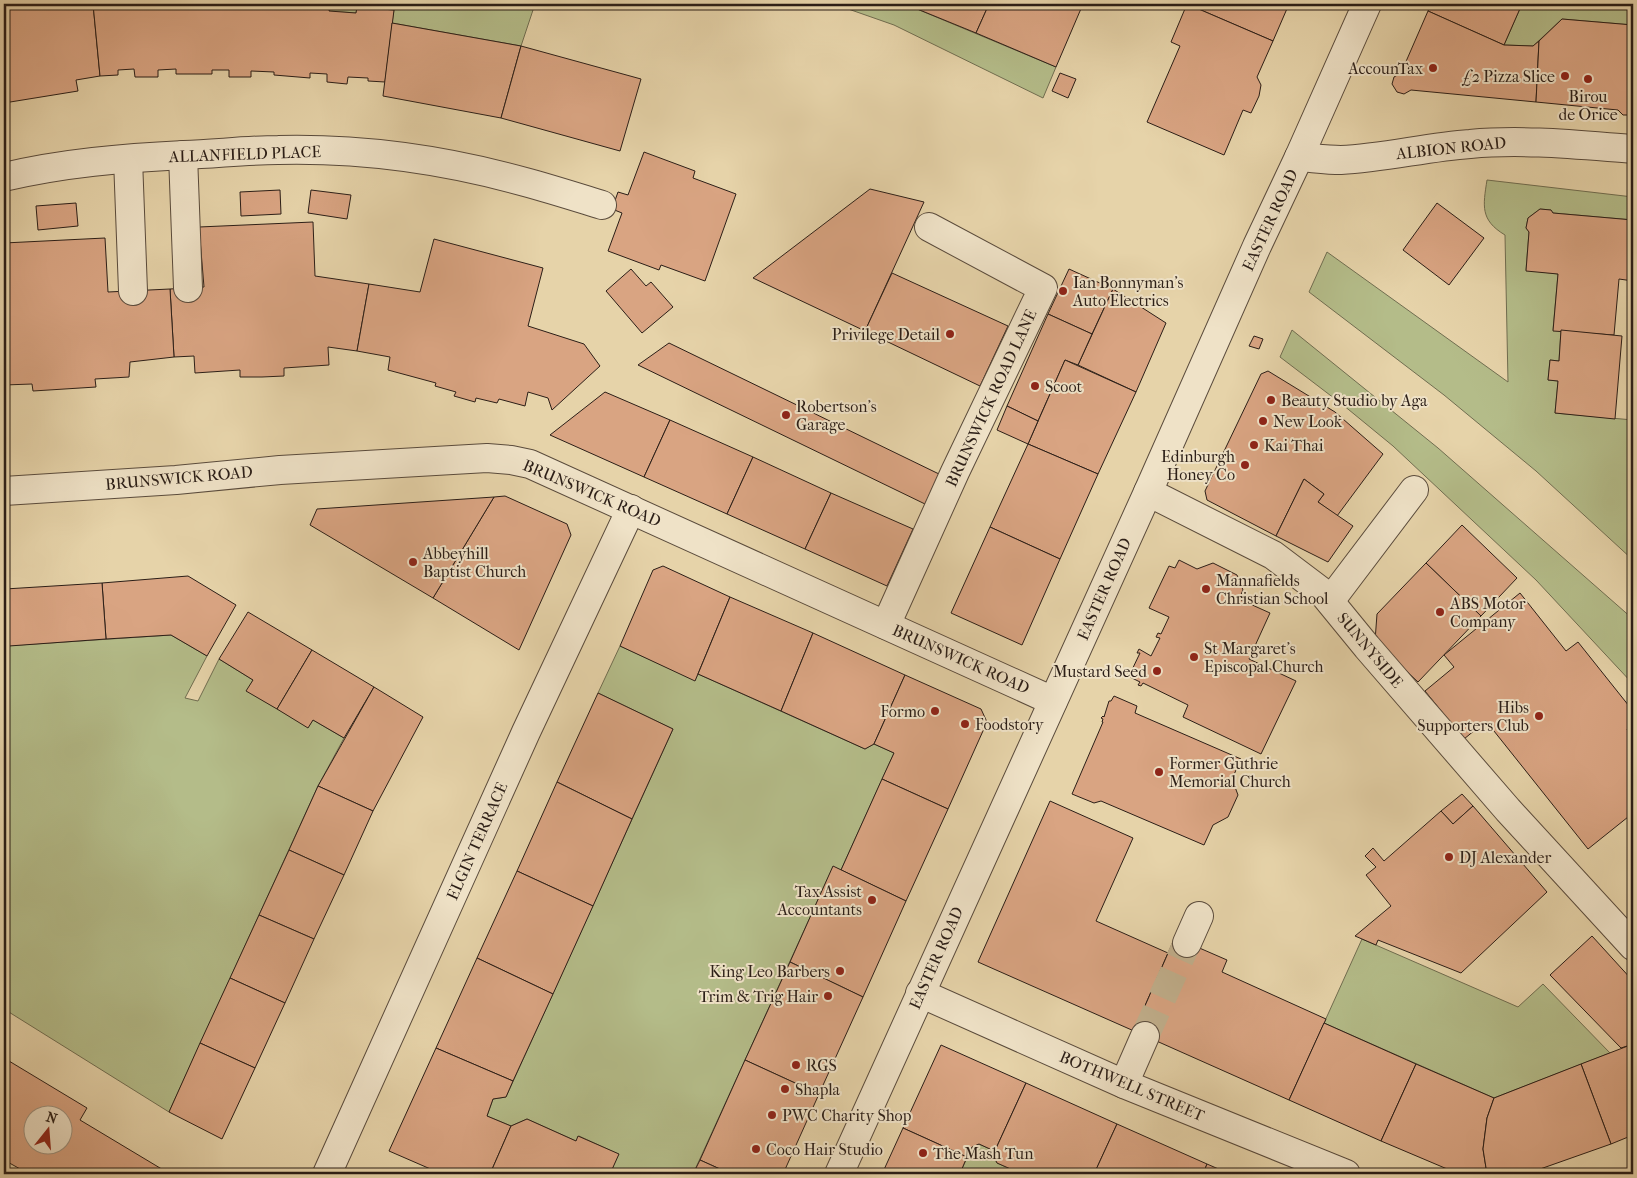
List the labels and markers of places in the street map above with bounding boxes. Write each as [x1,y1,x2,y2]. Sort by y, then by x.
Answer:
place label: AccounTax [1347,59,1424,78]
marker: AccounTax [1427,62,1439,74]
place label: £2 Pizza Slice [1461,67,1555,86]
marker: £2 Pizza Slice [1559,70,1571,82]
marker: Birou de Orice [1582,73,1594,85]
place label: Birou de Orice [1558,87,1618,124]
place label: Ian Bonnyman's Auto Electrics [1072,273,1184,310]
marker: Ian Bonnyman's Auto Electrics [1057,285,1069,297]
place label: Privilege Detail [832,325,941,344]
marker: Privilege Detail [944,328,956,340]
place label: Scoot [1045,377,1082,396]
marker: Scoot [1029,380,1041,392]
place label: Beauty Studio by Aga [1281,391,1428,410]
marker: Beauty Studio by Aga [1265,394,1277,406]
place label: Robertson's Garage [796,397,877,434]
marker: Robertson's Garage [780,409,792,421]
place label: New Look [1273,412,1343,431]
marker: New Look [1257,415,1269,427]
place label: Kai Thai [1264,436,1324,455]
marker: Kai Thai [1248,439,1260,451]
place label: Edinburgh Honey Co [1161,447,1235,484]
marker: Edinburgh Honey Co [1239,459,1251,471]
place label: Abbeyhill Baptist Church [422,544,526,581]
marker: Abbeyhill Baptist Church [407,556,419,568]
place label: Mannafields Christian School [1216,571,1329,608]
marker: Mannafields Christian School [1200,583,1212,595]
place label: ABS Motor Company [1449,594,1526,631]
marker: ABS Motor Company [1434,606,1446,618]
place label: St Margaret's Episcopal Church [1204,639,1323,676]
marker: St Margaret's Episcopal Church [1188,651,1200,663]
place label: Mustard Seed [1053,662,1147,681]
marker: Mustard Seed [1151,665,1163,677]
place label: Hibs Supporters Club [1417,698,1529,735]
place label: Formo [880,702,925,721]
marker: Formo [929,705,941,717]
marker: Hibs Supporters Club [1533,710,1545,722]
place label: Foodstory [975,715,1044,734]
marker: Foodstory [959,718,971,730]
place label: Former Guthrie Memorial Church [1169,754,1291,791]
marker: Former Guthrie Memorial Church [1153,766,1165,778]
place label: DJ Alexander [1459,848,1552,867]
marker: DJ Alexander [1443,851,1455,863]
place label: Tax Assist Accountants [776,882,862,919]
marker: Tax Assist Accountants [866,894,878,906]
place label: King Leo Barbers [710,962,830,981]
marker: King Leo Barbers [834,965,846,977]
place label: Trim & Trig Hair [699,987,818,1006]
marker: Trim & Trig Hair [822,990,834,1002]
place label: RGS [806,1056,837,1075]
marker: RGS [790,1059,802,1071]
place label: Shapla [795,1080,841,1099]
marker: Shapla [779,1083,791,1095]
place label: PWC Charity Shop [782,1106,912,1125]
marker: PWC Charity Shop [766,1109,778,1121]
place label: Coco Hair Studio [766,1140,883,1159]
marker: Coco Hair Studio [750,1143,762,1155]
place label: The Mash Tun [933,1144,1034,1163]
marker: The Mash Tun [917,1147,929,1159]

